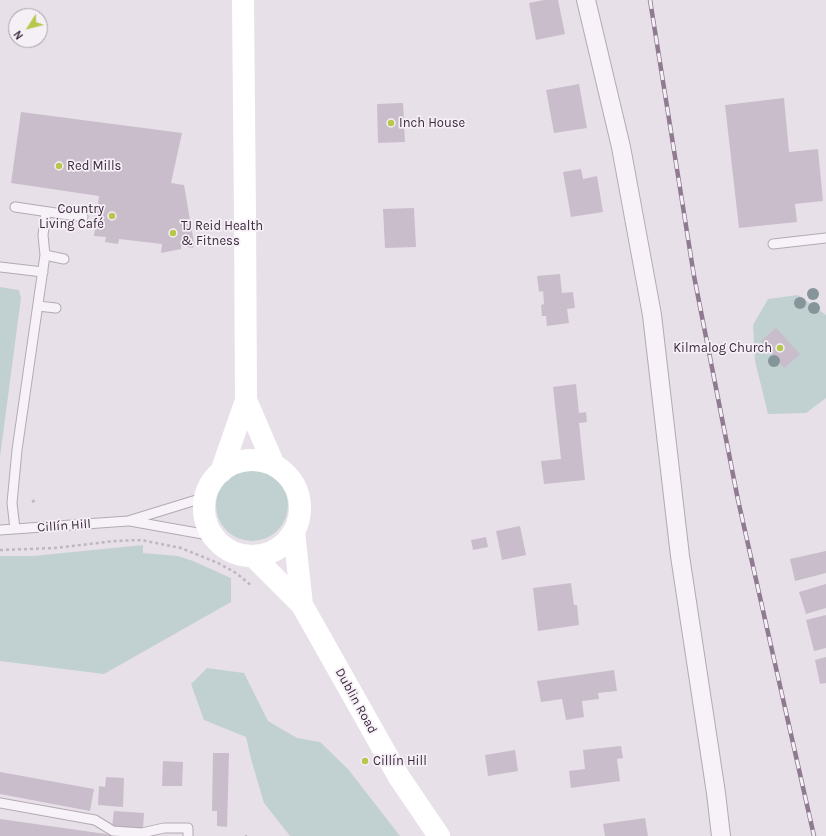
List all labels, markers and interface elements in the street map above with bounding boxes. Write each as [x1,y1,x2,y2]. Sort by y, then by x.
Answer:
north arrow [8,8,48,48]
text: N [11,28,26,42]
place label: Inch House [399,115,465,131]
marker: Inch House [386,118,396,128]
place label: Red Mills [67,158,121,174]
marker: Red Mills [54,161,64,171]
place label: Country Living Café [39,201,104,232]
marker: Country Living Café [107,211,117,221]
place label: TJ Reid Health & Fitness [181,218,263,249]
marker: TJ Reid Health & Fitness [168,228,178,238]
place label: Kilmalog Church [673,340,772,356]
marker: Kilmalog Church [775,343,785,353]
street label: Cillín Hill [37,516,91,536]
street label: Dublin Road [332,666,380,736]
place label: Cillín Hill [373,753,427,769]
marker: Cillín Hill [360,756,370,766]

